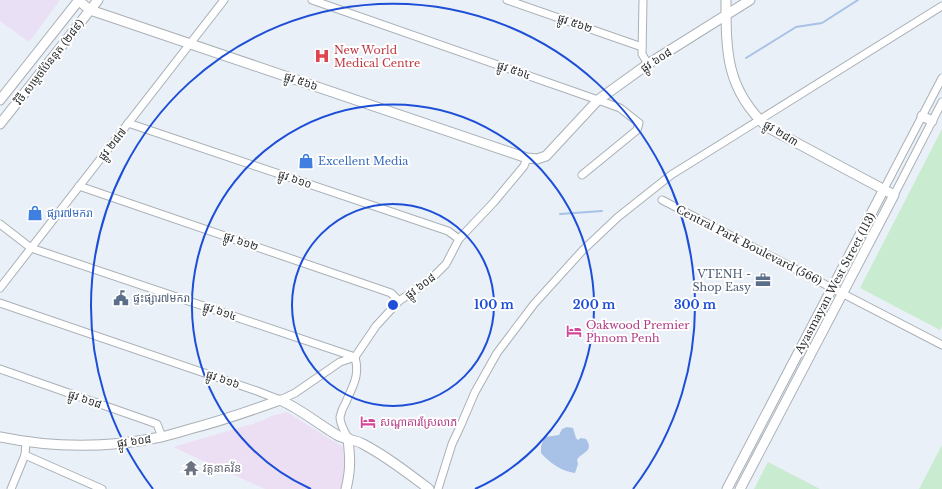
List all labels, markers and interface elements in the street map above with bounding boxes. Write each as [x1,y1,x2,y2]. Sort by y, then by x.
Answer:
street label: ផ្លូវ ៥៦២ [555,11,594,39]
street label: វិថី សម្តេចប៉ែននុត (២៨៩) [11,16,87,108]
place label: New World Medical Centre [334,43,420,70]
street label: ផ្លូវ ៦០៨ [638,45,676,78]
hospital icon: New World Medical Centre [313,47,331,65]
street label: ផ្លូវ ៥៦៤ [494,58,533,85]
street label: ផ្លូវ ៥៦៦ [281,69,320,96]
street label: ផ្លូវ ២៨៣ [759,117,801,152]
street label: ផ្លូវ ២៨៧ [95,125,132,165]
shop icon: Excellent Media [297,152,315,170]
place label: Excellent Media [318,154,409,168]
street label: ផ្លូវ ៦១០ [275,167,314,194]
street label: Central Park Boulevard (566) [674,202,825,288]
shop icon: ផ្សារ៧មករា [26,204,44,222]
place label: ផ្សារ៧មករា [47,206,93,220]
street label: Ayasmayan West Street (113) [791,210,878,357]
street label: ផ្លូវ ៦១២ [221,229,260,257]
place label: VTENH - Shop Easy [693,267,751,294]
street label: ផ្លូវ ៦០៨ [402,270,440,305]
office icon: VTENH - Shop Easy [754,271,772,289]
public building icon: ផ្ទះផ្សារ៧មករា [112,289,130,307]
place label: ផ្ទះផ្សារ៧មករា [133,291,190,305]
text: 100 m [474,297,515,312]
text: 200 m [573,297,616,312]
text: 300 m [674,297,717,312]
centre of rings [386,298,400,312]
street label: ផ្លូវ ៦១៤ [200,299,239,326]
place label: Oakwood Premier Phnom Penh [586,318,690,345]
hotel icon: Oakwood Premier Phnom Penh [565,322,583,340]
street label: ផ្លូវ ៦១៦ [203,367,242,394]
street label: ផ្លូវ ៦១៨ [65,387,104,414]
hotel icon: សណ្ឋាគារស្រែលាភ [359,413,377,431]
place label: សណ្ឋាគារស្រែលាភ [380,415,457,429]
street label: ផ្លូវ ៦០៨ [116,432,153,454]
temple icon: វត្តនាគវ័ន [182,459,200,477]
place label: វត្តនាគវ័ន [203,461,241,475]

